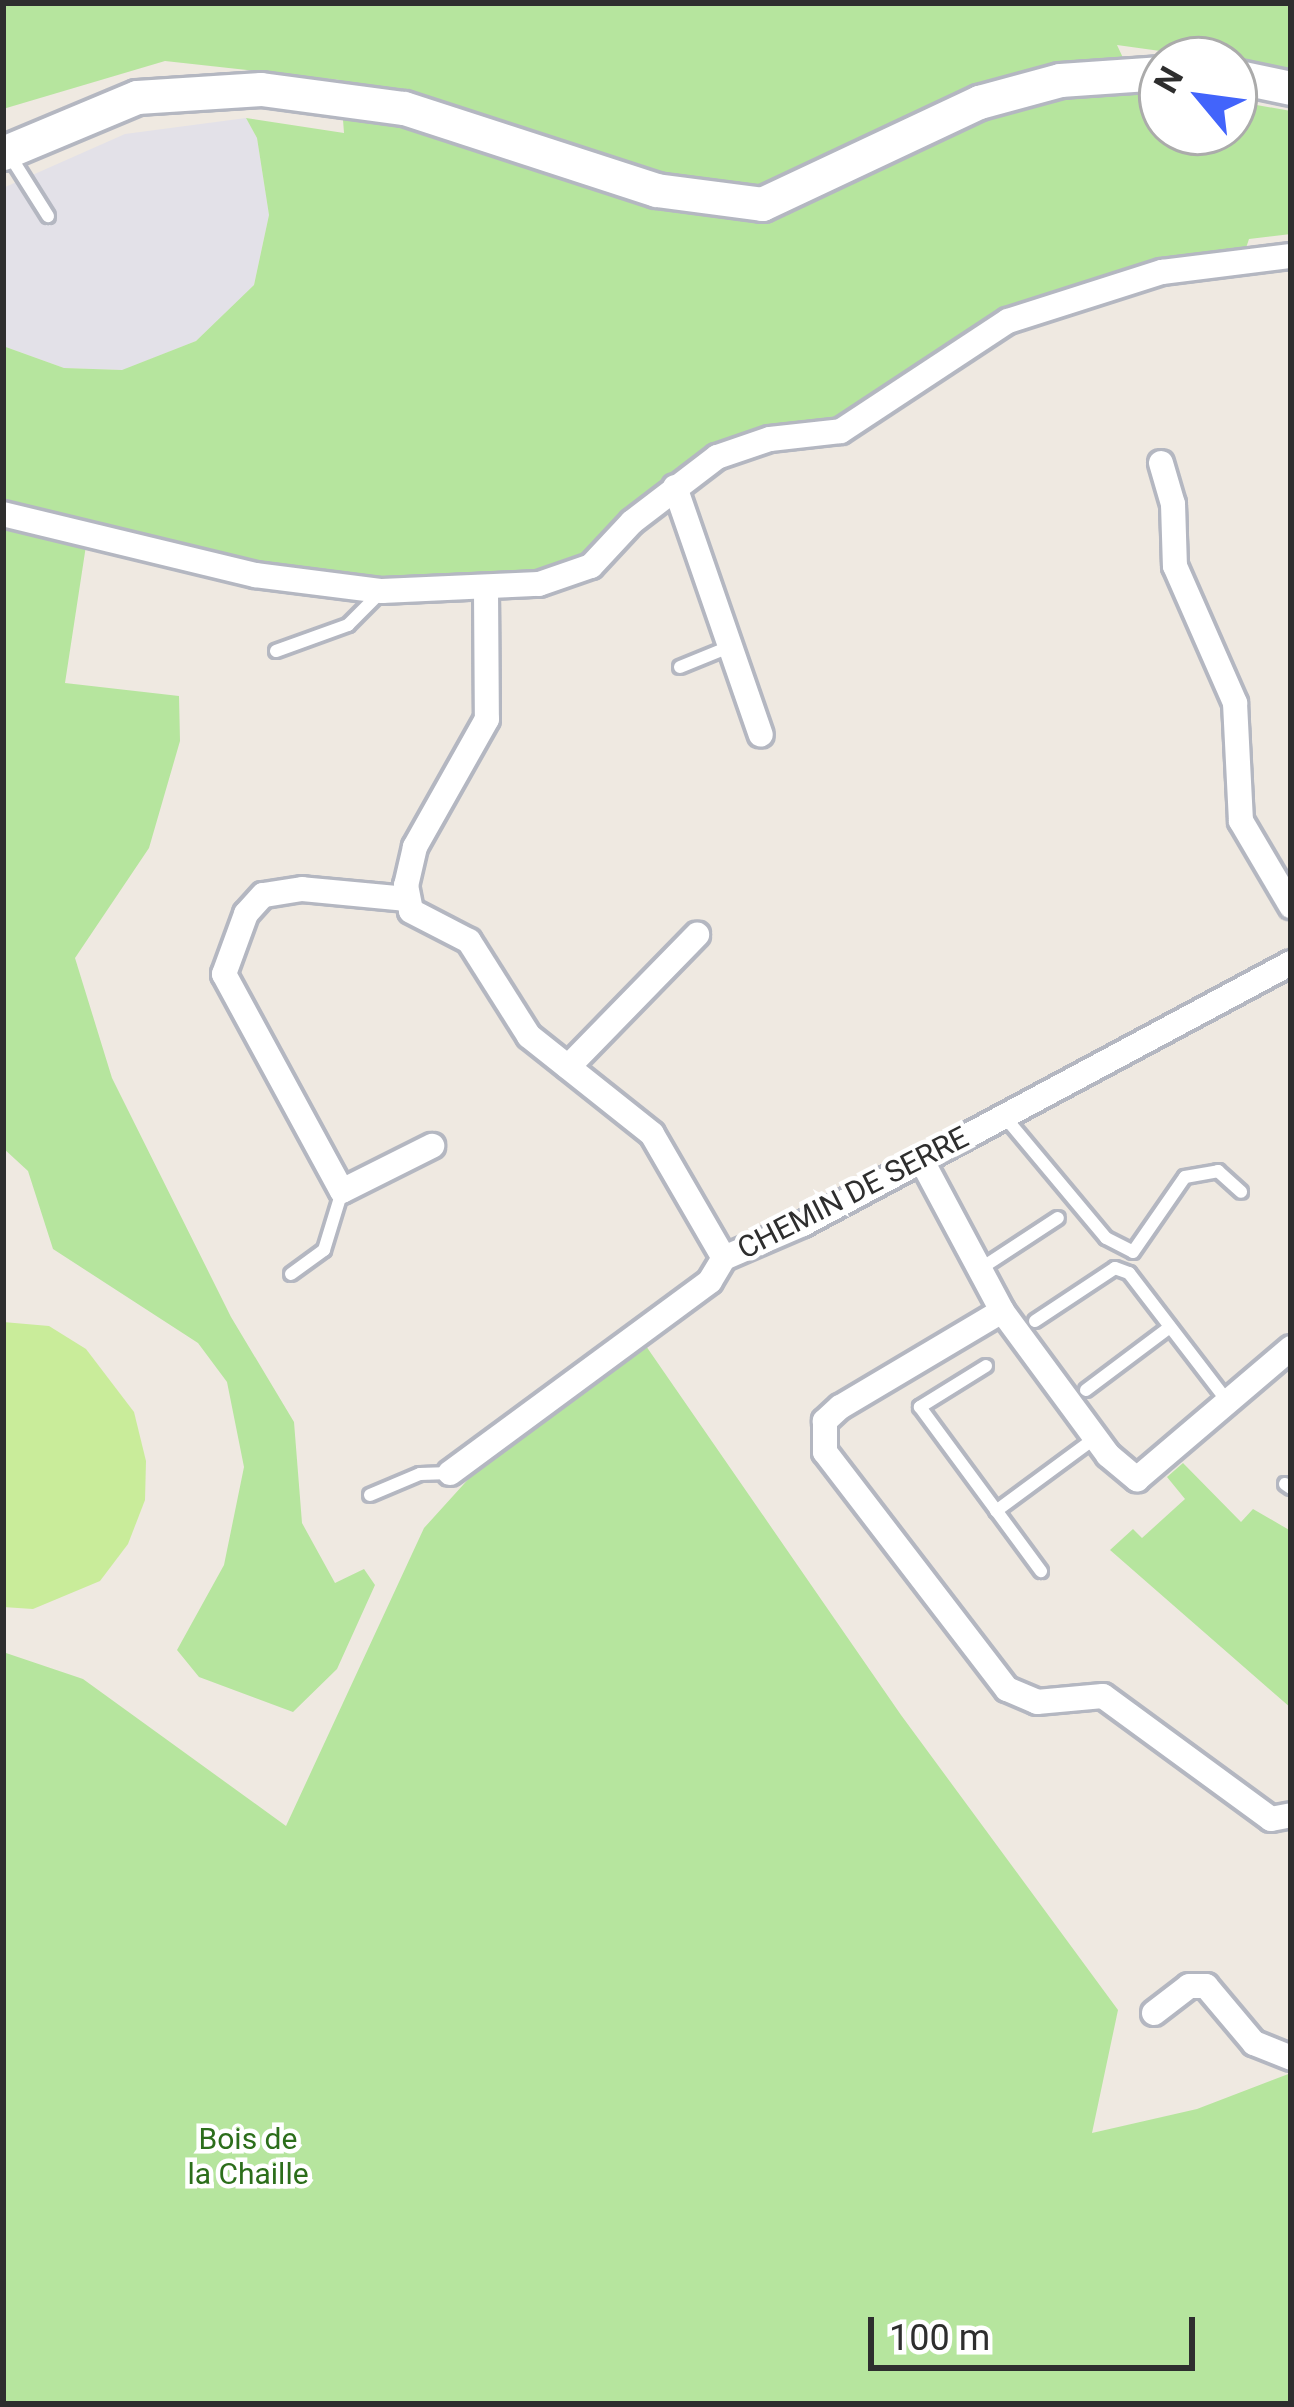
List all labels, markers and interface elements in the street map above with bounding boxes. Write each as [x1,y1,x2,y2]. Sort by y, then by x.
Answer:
north arrow [1138,36,1258,156]
text: N [1146,60,1191,99]
street label: CHEMIN DE SERRE [732,1119,974,1267]
park label: Bois de la Chaille [187,2121,309,2192]
scale bar [874,2293,1201,2367]
text: 100 m [889,2317,990,2359]

